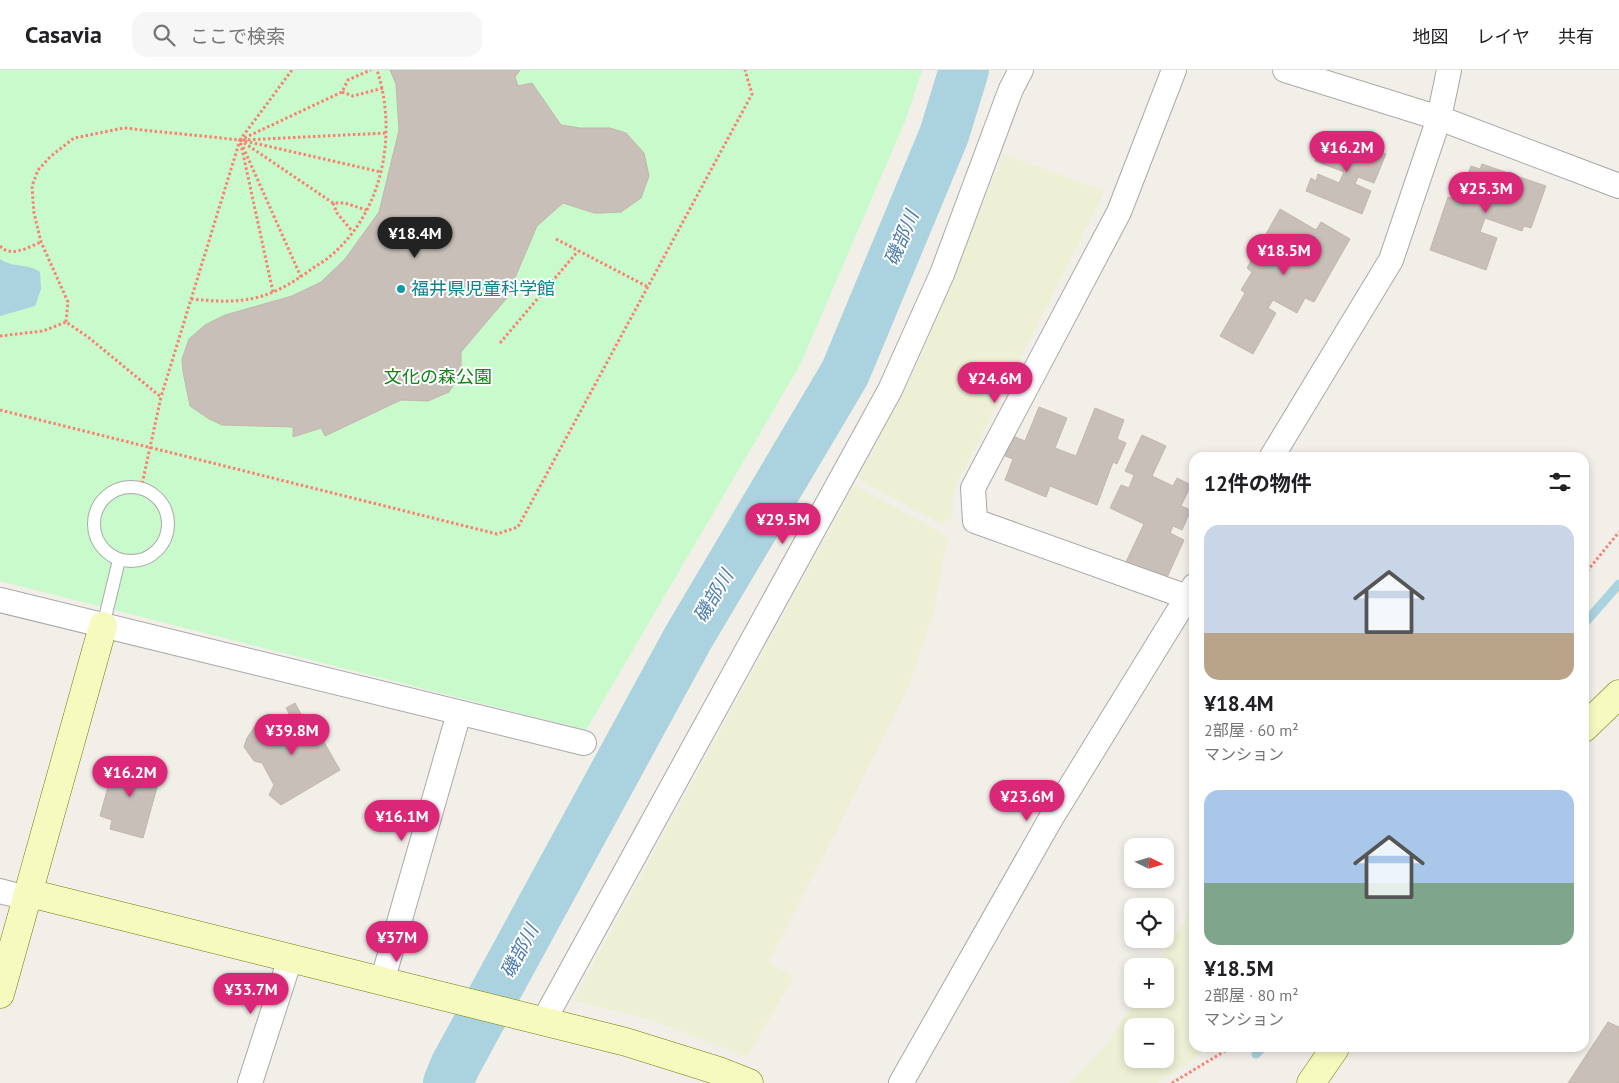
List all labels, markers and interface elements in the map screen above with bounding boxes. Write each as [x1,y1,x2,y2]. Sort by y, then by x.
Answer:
search box [132,12,482,57]
text: Casavia [25,19,102,50]
icon: search [150,21,178,49]
text: ここで検索 [190,24,285,48]
text: 地図 [1413,25,1449,48]
text: レイヤ [1477,25,1530,48]
text: 共有 [1558,25,1594,48]
pin: ¥16.2M [1306,131,1388,173]
text: ¥16.2M [1320,137,1374,157]
pin: ¥25.3M [1445,172,1527,214]
text: ¥25.3M [1459,178,1513,198]
water label: 磯部川 [879,205,924,269]
pin: ¥18.4M [374,216,456,259]
text: ¥18.4M [388,223,442,243]
pin: ¥18.5M [1243,234,1325,276]
text: ¥18.5M [1257,240,1311,260]
place label: 福井県児童科学館 [411,277,555,300]
marker: 福井県児童科学館 [395,283,407,295]
pin: ¥24.6M [954,362,1036,404]
park label: 文化の森公園 [384,365,492,388]
text: ¥24.6M [968,368,1022,388]
icon: filters [1546,468,1574,496]
text: 12件の物件 [1204,470,1312,497]
pin: ¥29.5M [742,502,824,545]
text: ¥29.5M [756,509,810,529]
icon: home [1344,557,1434,647]
water label: 磯部川 [688,564,739,627]
text: ¥18.4M [1204,690,1274,717]
pin: ¥39.8M [251,714,333,756]
text: ¥39.8M [265,720,319,740]
text: 2部屋 · 60 m² [1204,720,1299,740]
text: マンション [1204,744,1284,764]
pin: ¥16.2M [89,756,171,798]
text: ¥16.2M [103,762,157,782]
pin: ¥23.6M [986,780,1068,822]
text: ¥23.6M [1000,786,1054,806]
pin: ¥16.1M [361,800,443,842]
text: ¥16.1M [375,806,429,826]
icon: home [1344,822,1434,912]
north arrow [1124,838,1174,888]
map controls [1124,838,1174,1068]
button: locate [1124,898,1174,948]
water label: 磯部川 [495,918,544,982]
pin: ¥37M [367,920,427,963]
text: ¥37M [377,927,417,947]
text: ¥18.5M [1204,955,1274,982]
button: + [1124,958,1174,1008]
pin: ¥33.7M [210,972,292,1015]
text: ¥33.7M [224,979,278,999]
text: 2部屋 · 80 m² [1204,985,1299,1005]
text: マンション [1204,1009,1284,1029]
button: − [1124,1018,1174,1068]

